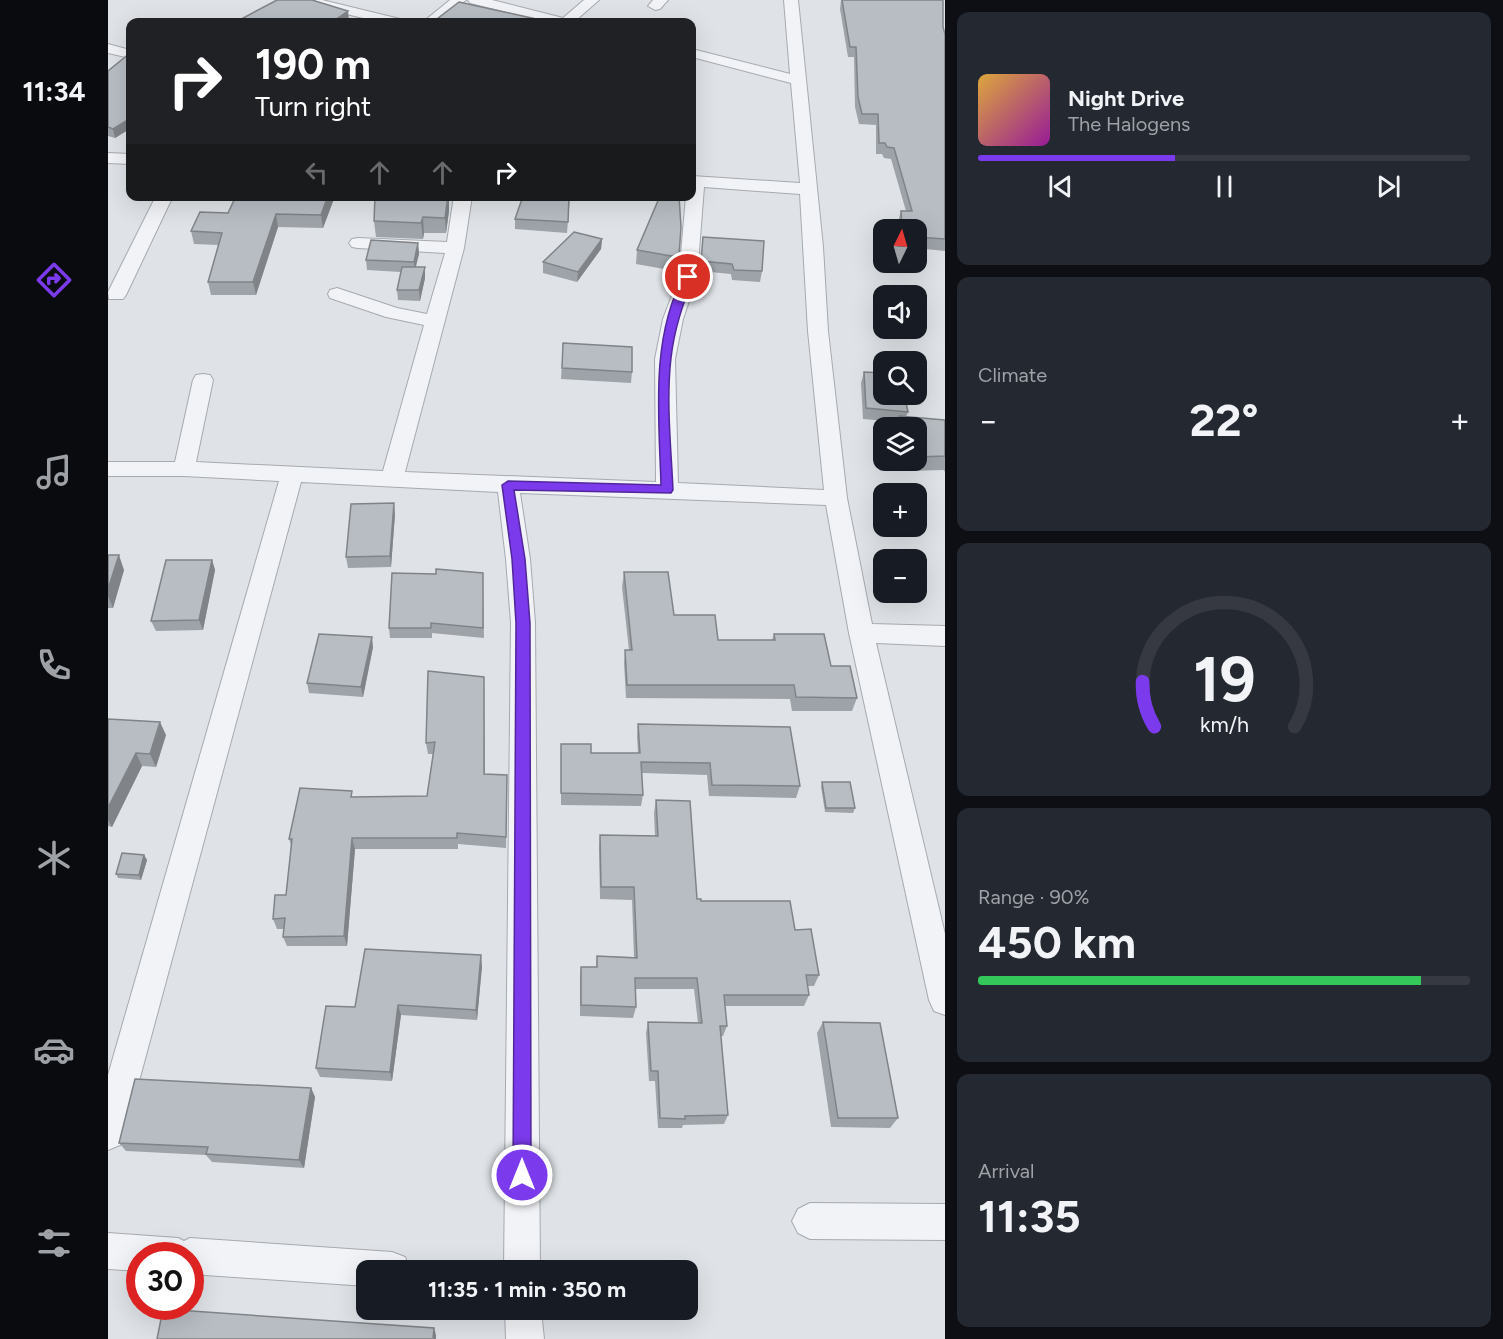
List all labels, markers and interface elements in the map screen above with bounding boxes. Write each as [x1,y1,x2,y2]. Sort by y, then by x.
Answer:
text: 190 m [255,39,371,90]
icon: right [156,42,234,120]
text: 11:34 [22,75,86,108]
text: Night Drive [1068,85,1184,112]
text: Turn right [255,90,371,123]
text: The Halogens [1068,112,1190,136]
icon: left [300,156,333,189]
icon: ahead [363,156,396,189]
icon: ahead [426,156,459,189]
icon: right [489,156,522,189]
icon: previous [1044,170,1077,203]
icon: pause [1208,170,1241,203]
icon: next [1372,170,1405,203]
north arrow [873,219,927,273]
map controls [873,219,927,603]
pin [662,251,713,302]
icon: directions [33,259,75,301]
icon: arrive [671,260,704,293]
button: sound [873,285,927,339]
button: search [873,351,927,405]
text: Climate [978,363,1047,387]
text: 22° [1189,393,1259,447]
text: − [978,401,999,440]
text: + [1449,401,1470,440]
button: layers [873,417,927,471]
icon: music [33,451,75,493]
button: + [873,483,927,537]
button: − [873,549,927,603]
text: 19 [1193,642,1255,717]
icon: phone [33,644,75,686]
text: km/h [1200,712,1248,737]
icon: climate [33,837,75,879]
text: Range · 90% [978,885,1089,909]
text: 450 km [978,915,1136,969]
icon: car [33,1029,75,1071]
position arrow [490,1143,554,1207]
text: Arrival [978,1159,1034,1183]
text: 11:35 [978,1189,1081,1243]
icon: filters [33,1222,75,1264]
speed limit sign: 30 [126,1242,204,1320]
text: 11:35 · 1 min · 350 m [428,1276,626,1303]

